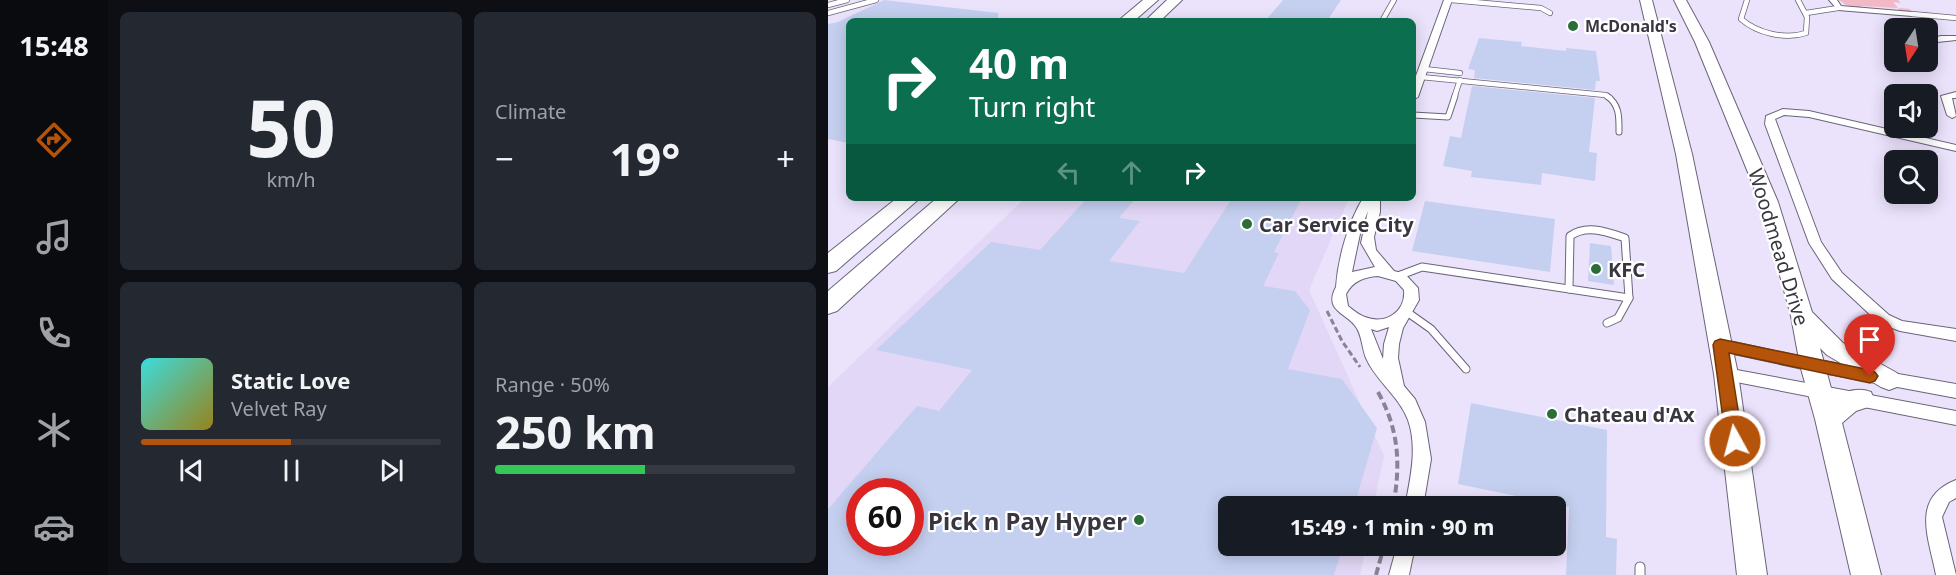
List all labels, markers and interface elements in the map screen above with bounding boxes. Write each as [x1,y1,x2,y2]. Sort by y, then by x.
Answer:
place label: McDonald's [1585,15,1677,37]
north arrow [1884,18,1938,72]
map controls [1884,18,1938,204]
marker: McDonald's [1566,19,1580,33]
text: 15:48 [19,27,89,64]
text: 40 m [969,34,1069,91]
icon: right [870,42,948,120]
text: 50 [246,74,336,180]
button: sound [1884,84,1938,138]
text: Turn right [969,88,1095,125]
text: Climate [495,98,566,125]
icon: directions [33,119,75,161]
text: 19° [610,128,680,189]
text: − [495,136,514,181]
text: + [776,136,795,181]
button: search [1884,150,1938,204]
icon: left [1052,156,1085,189]
icon: ahead [1115,156,1148,189]
icon: right [1178,156,1211,189]
street label: Woodmead Drive [1742,165,1816,329]
text: km/h [266,166,316,193]
place label: Car Service City [1259,211,1414,238]
icon: music [33,216,75,258]
marker: Car Service City [1240,217,1254,231]
place label: KFC [1608,256,1645,283]
marker: KFC [1589,262,1603,276]
icon: phone [33,312,75,354]
pin [1844,314,1895,376]
icon: arrive [1853,323,1886,356]
text: Static Love [231,365,350,395]
text: Range · 50% [495,371,610,398]
text: Velvet Ray [231,395,327,422]
text: 250 km [495,401,656,462]
place label: Chateau d'Ax [1564,401,1695,428]
marker: Chateau d'Ax [1545,407,1559,421]
icon: climate [33,409,75,451]
position arrow [1703,409,1767,473]
icon: previous [175,454,208,487]
icon: pause [275,454,308,487]
icon: next [375,454,408,487]
speed limit sign: 60 [846,478,924,556]
place label: Pick n Pay Hyper [928,504,1127,537]
icon: car [33,506,75,548]
text: 15:49 · 1 min · 90 m [1290,511,1494,541]
marker: Pick n Pay Hyper [1132,513,1146,527]

